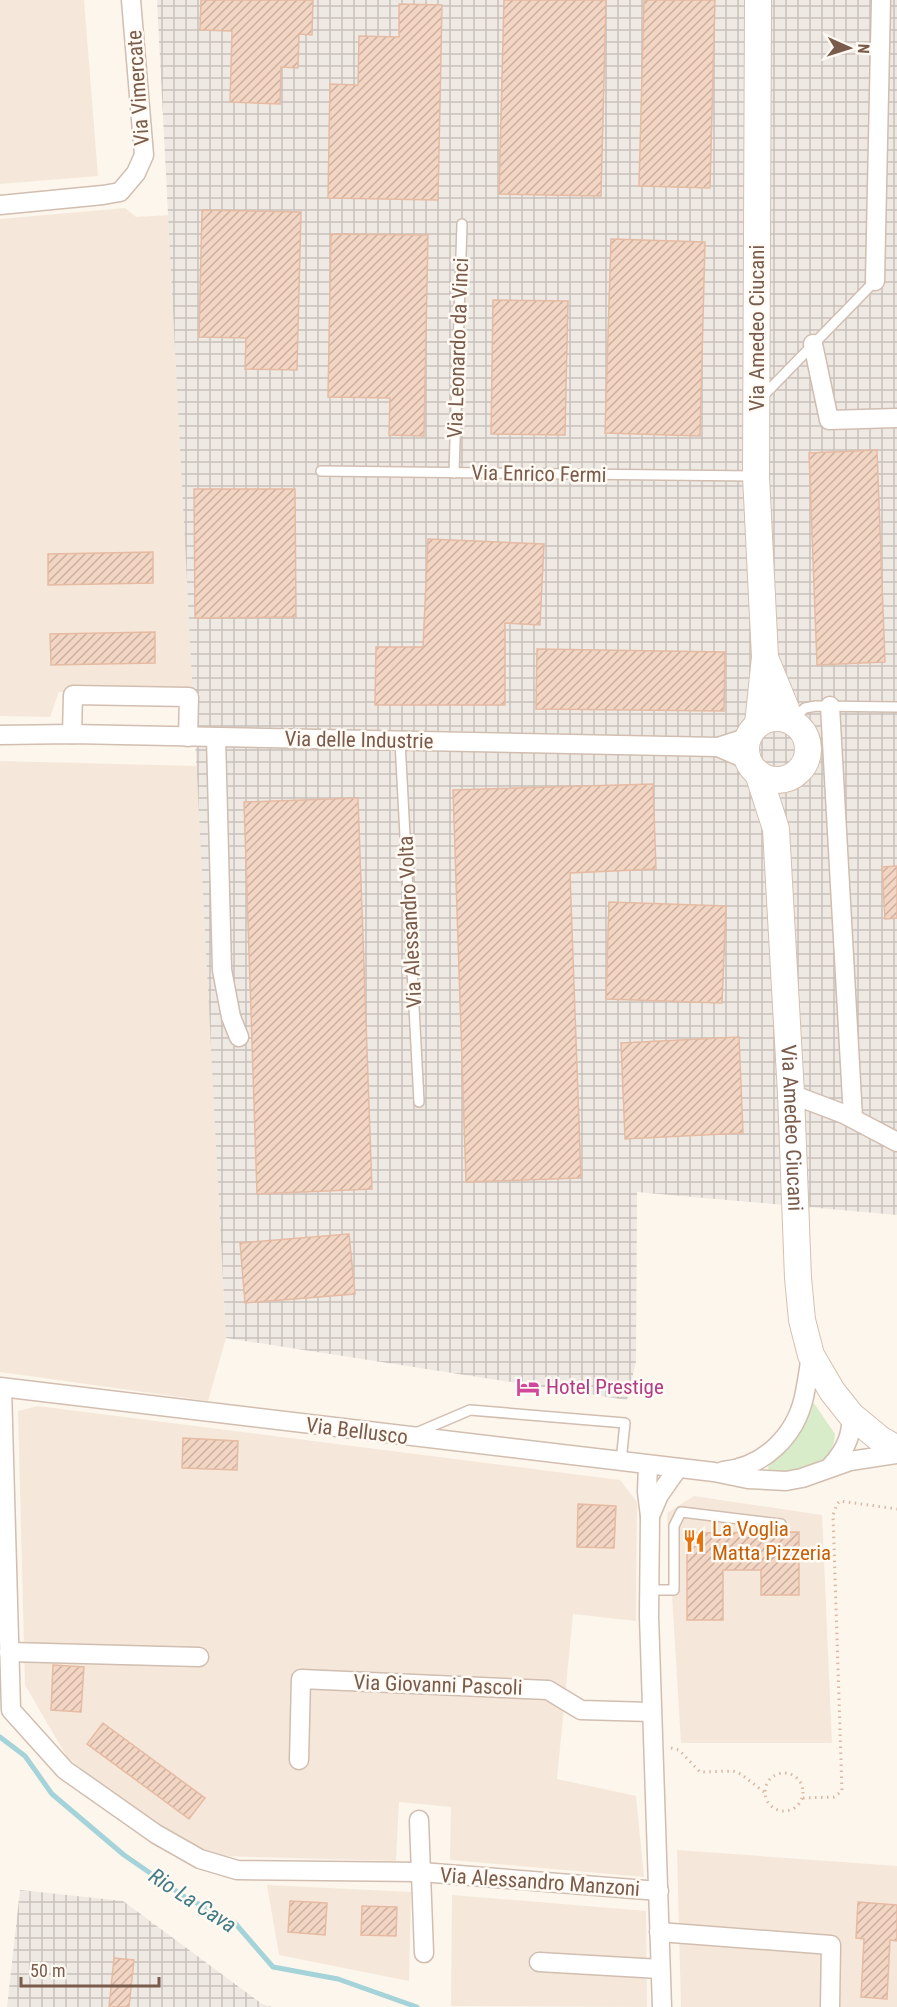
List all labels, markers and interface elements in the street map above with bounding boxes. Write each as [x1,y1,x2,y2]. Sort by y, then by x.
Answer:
north arrow [819,18,879,78]
street label: Via Vimercate [122,29,154,147]
text: N [854,43,873,54]
street label: Via Amedeo Ciucani [745,245,769,411]
street label: Via Leonardo da Vinci [443,257,473,439]
street label: Via Enrico Fermi [471,461,607,487]
street label: Via delle Industrie [284,727,434,753]
street label: Via Alessandro Volta [394,835,426,1009]
street label: Via Amedeo Ciucani [776,1044,807,1211]
hotel icon: Hotel Prestige [515,1374,541,1400]
place label: Hotel Prestige [546,1375,664,1399]
street label: Via Bellusco [305,1413,409,1449]
place label: La Voglia Matta Pizzeria [712,1517,831,1565]
restaurant icon: La Voglia Matta Pizzeria [681,1528,707,1554]
street label: Via Giovanni Pascoli [353,1670,523,1700]
water label: Rio La Cava [145,1863,241,1938]
street label: Via Alessandro Manzoni [439,1863,641,1901]
scale bar [21,1950,159,1988]
text: 50 m [30,1960,65,1981]

